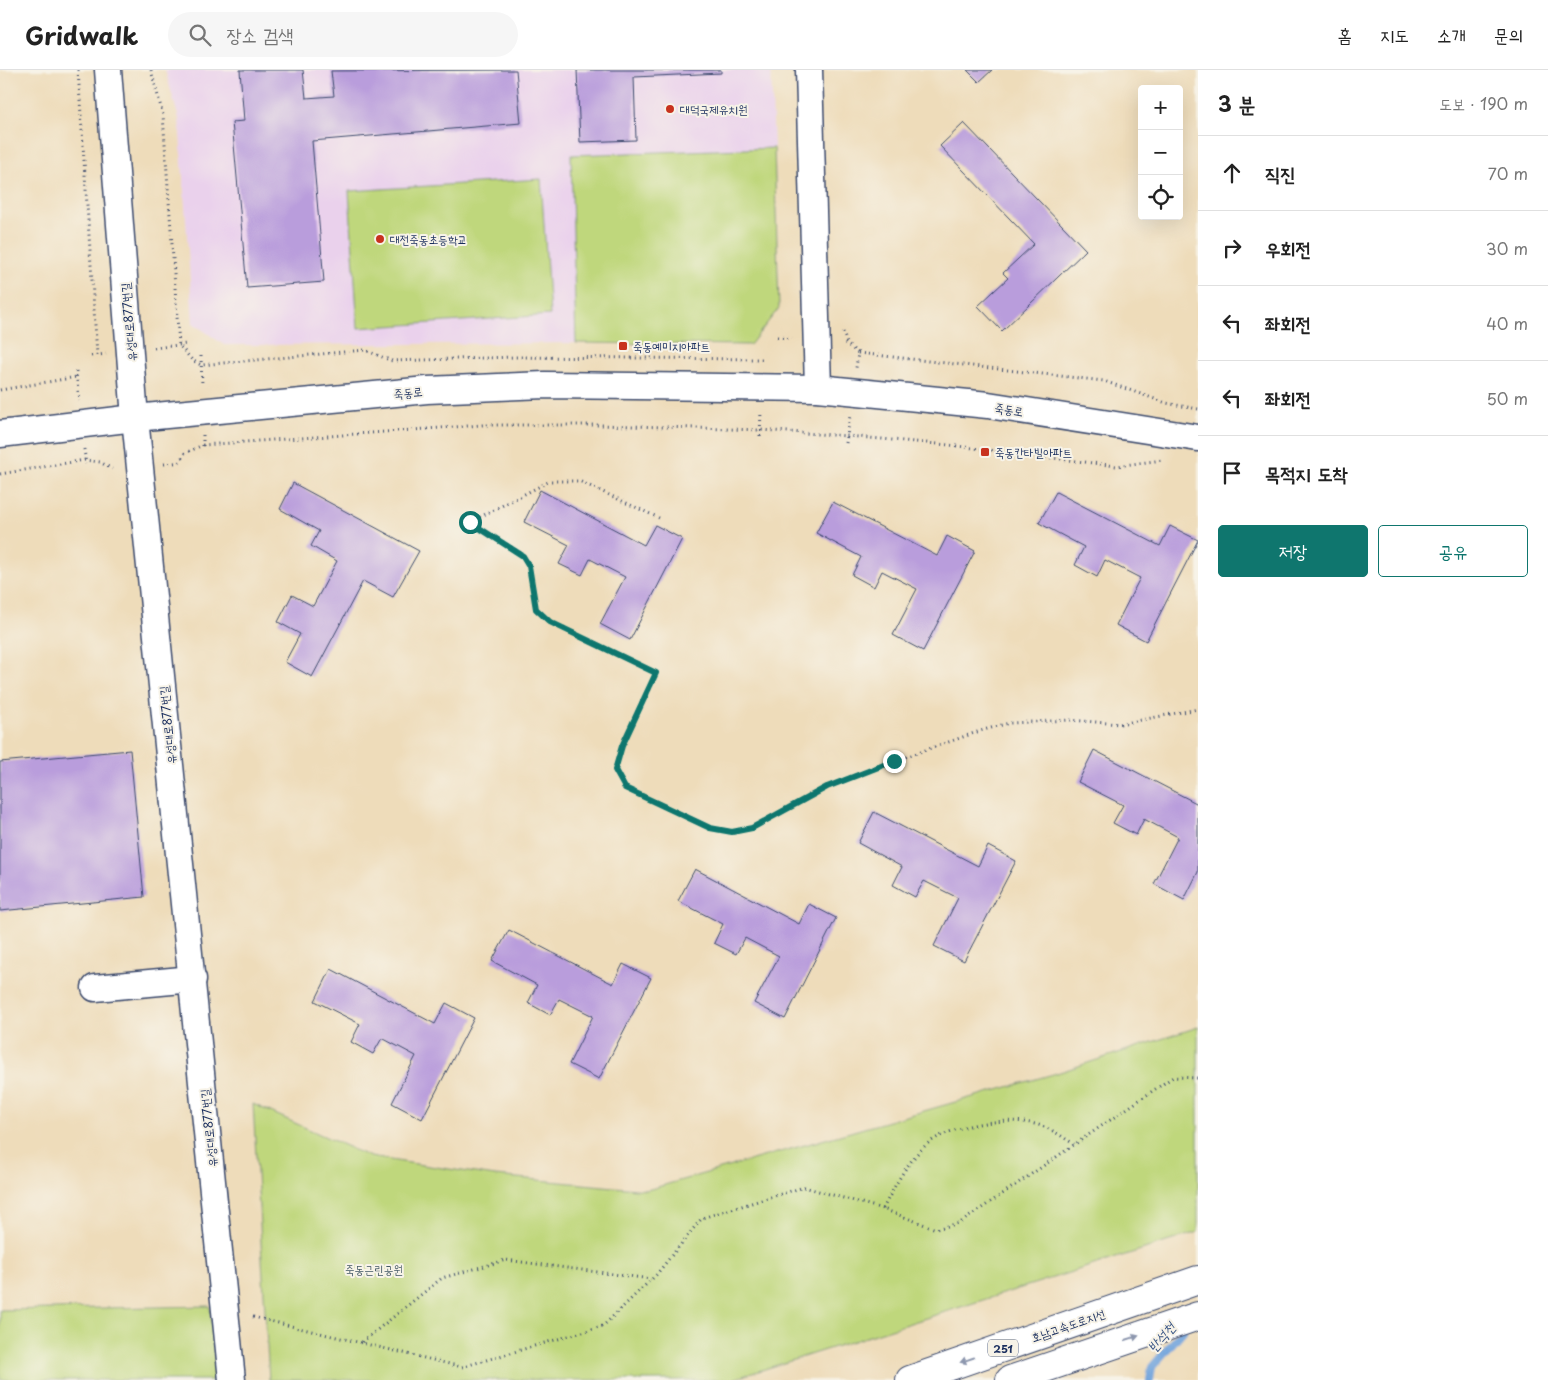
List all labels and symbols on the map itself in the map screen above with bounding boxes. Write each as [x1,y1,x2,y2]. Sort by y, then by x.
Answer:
place label: 대덕국제유치원 [680,100,748,118]
marker: 대덕국제유치원 [664,103,676,115]
place label: 대전죽동초등학교 [390,230,467,248]
marker: 대전죽동초등학교 [374,233,386,245]
street label: 유성대로877번길 [116,282,140,362]
place label: 죽동예미지아파트 [633,337,710,355]
marker: 죽동예미지아파트 [617,340,629,352]
street label: 죽동로 [393,382,423,402]
street label: 죽동로 [993,398,1025,420]
place label: 죽동칸타빌아파트 [995,443,1072,461]
marker: 죽동칸타빌아파트 [979,446,991,458]
route start [459,511,482,534]
street label: 유성대로877번길 [154,685,180,765]
route end [883,750,906,773]
street label: 유성대로877번길 [195,1088,221,1168]
park label: 죽동근린공원 [345,1260,403,1278]
street label: 호남고속도로지선 [1029,1304,1107,1346]
water label: 반석천 [1142,1316,1181,1357]
one-way arrow [1125,1334,1140,1341]
road number: 251 [988,1340,1018,1356]
one-way arrow [959,1356,974,1364]

